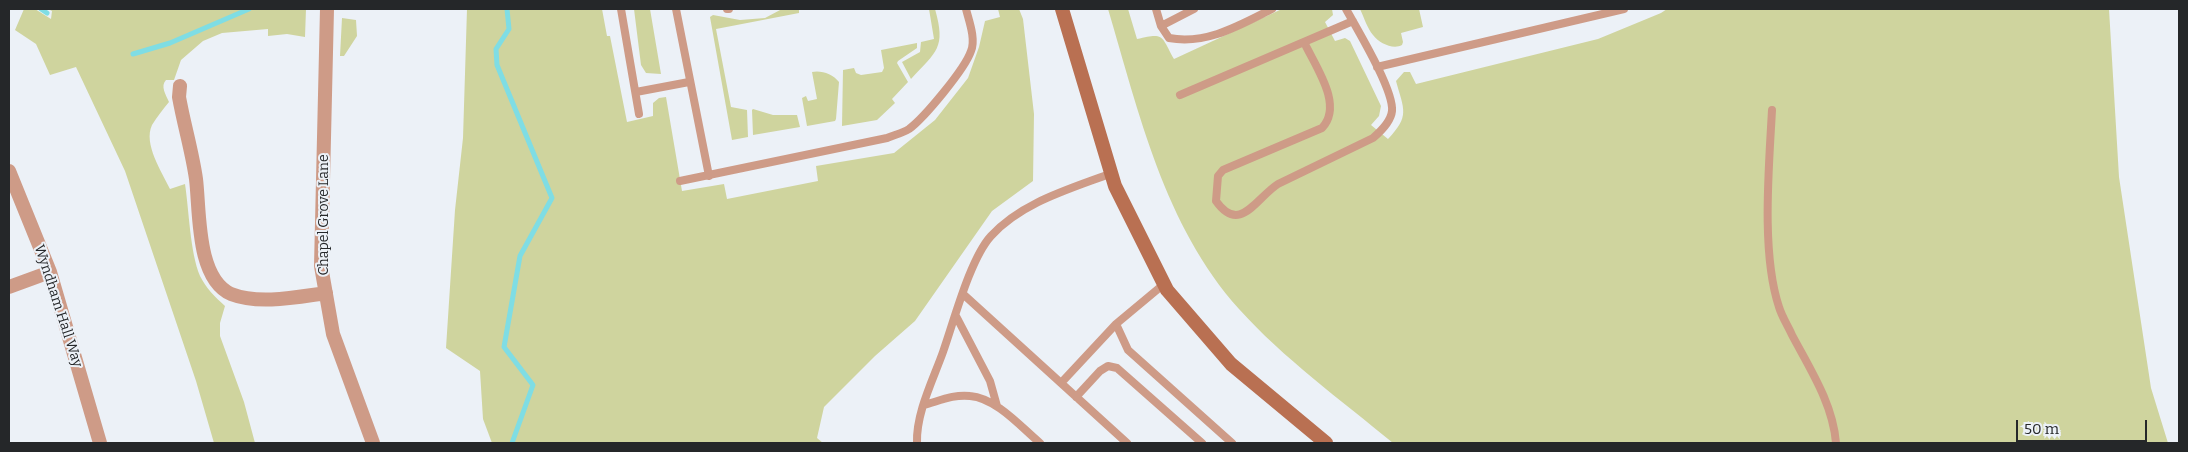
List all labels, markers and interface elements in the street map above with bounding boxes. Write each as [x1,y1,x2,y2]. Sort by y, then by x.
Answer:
street label: Chapel Grove Lane [316,154,332,276]
street label: Wyndham Hall Way [30,243,86,369]
scale bar [2018,410,2149,442]
text: 50 m [2024,420,2059,438]

